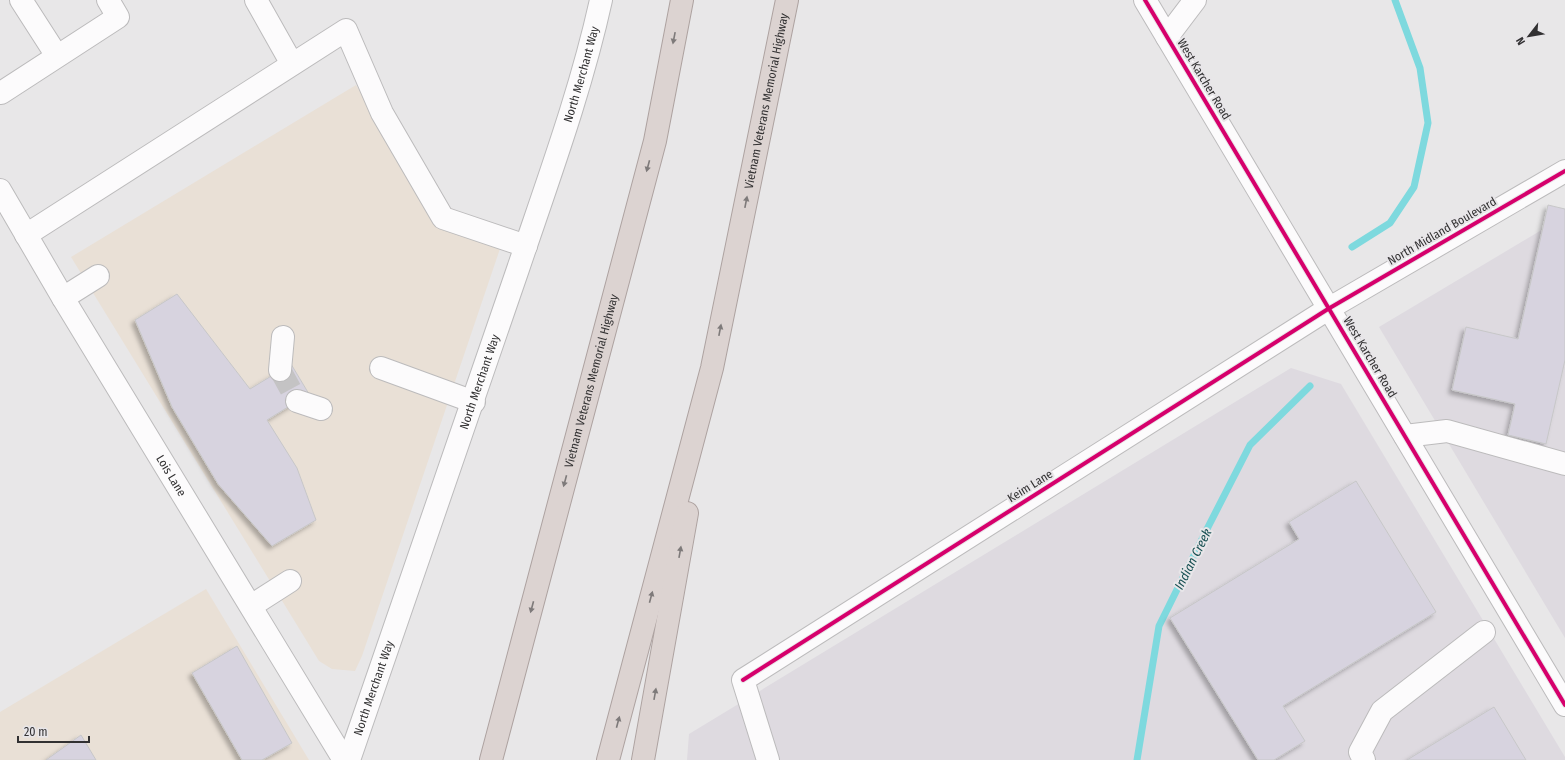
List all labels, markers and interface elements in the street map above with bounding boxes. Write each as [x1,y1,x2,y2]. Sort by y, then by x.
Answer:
street label: Vietnam Veterans Memorial Highway [742,11,791,190]
north arrow [1509,16,1549,56]
street label: North Merchant Way [561,24,602,124]
one-way arrow [671,32,677,44]
text: N [1514,35,1528,47]
street label: West Karcher Road [1174,36,1234,122]
one-way arrow [645,160,651,172]
street label: North Midland Boulevard [1385,194,1499,268]
one-way arrow [743,196,749,209]
street label: Vietnam Veterans Memorial Highway [562,292,621,469]
street label: West Karcher Road [1340,314,1400,400]
one-way arrow [717,324,723,336]
street label: North Merchant Way [457,332,503,431]
street label: Lois Lane [153,453,189,499]
street label: Keim Lane [1005,467,1055,505]
one-way arrow [562,475,568,487]
water label: Indian Creek [1171,526,1215,592]
one-way arrow [677,546,683,558]
one-way arrow [648,590,654,602]
one-way arrow [529,601,535,613]
street label: North Merchant Way [351,638,397,737]
one-way arrow [652,688,658,700]
one-way arrow [615,716,621,729]
scale bar [18,718,89,744]
text: 20 m [24,725,48,739]

